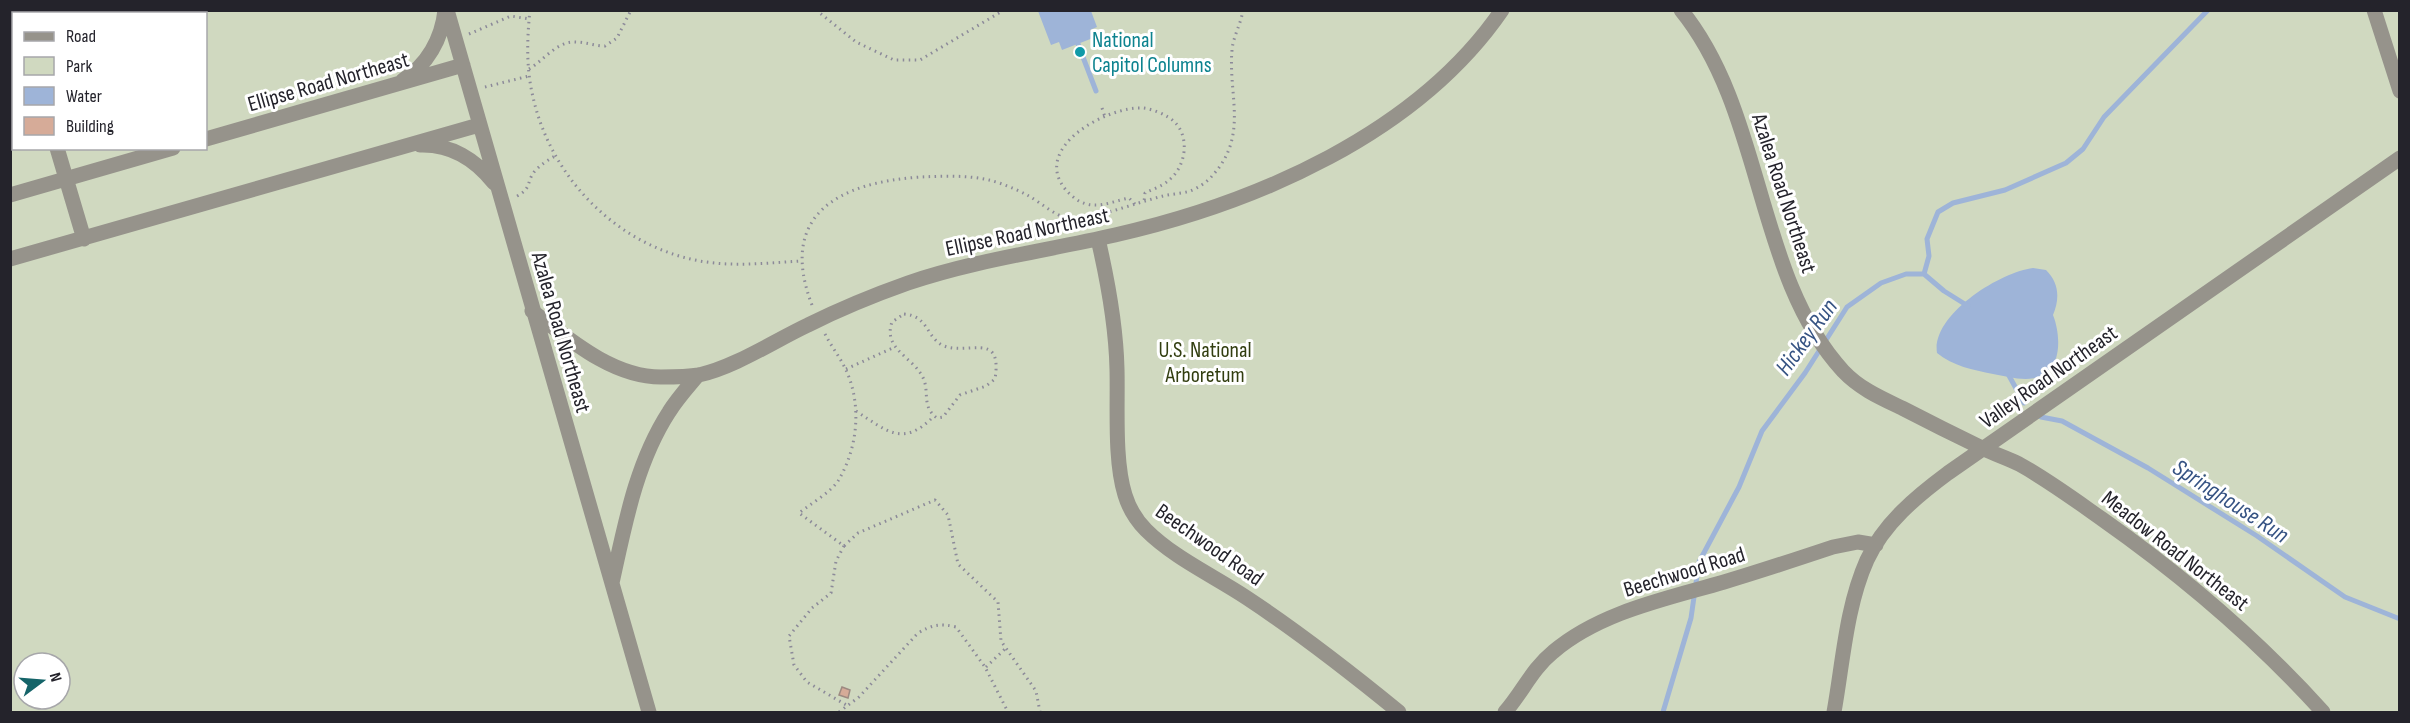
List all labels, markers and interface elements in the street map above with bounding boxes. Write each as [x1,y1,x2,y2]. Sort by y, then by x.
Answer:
legend [12,12,207,150]
text: Road [66,26,96,47]
place label: National Capitol Columns [1092,27,1212,79]
marker: National Capitol Columns [1073,45,1087,59]
street label: Ellipse Road Northeast [245,46,412,118]
text: Park [66,56,92,77]
text: Water [66,86,102,107]
street label: Azalea Road Northeast [1745,109,1822,277]
text: Building [66,116,114,137]
street label: Ellipse Road Northeast [943,202,1112,263]
street label: Azalea Road Northeast [524,248,596,416]
water label: Hickey Run [1769,294,1844,381]
street label: Valley Road Northeast [1975,320,2123,435]
park label: U.S. National Arboretum [1158,337,1252,389]
water label: Springhouse Run [2167,453,2294,550]
street label: Meadow Road Northeast [2096,485,2254,617]
street label: Beechwood Road [1150,498,1268,592]
street label: Beechwood Road [1620,541,1748,604]
north arrow [12,651,72,711]
text: N [45,671,65,684]

